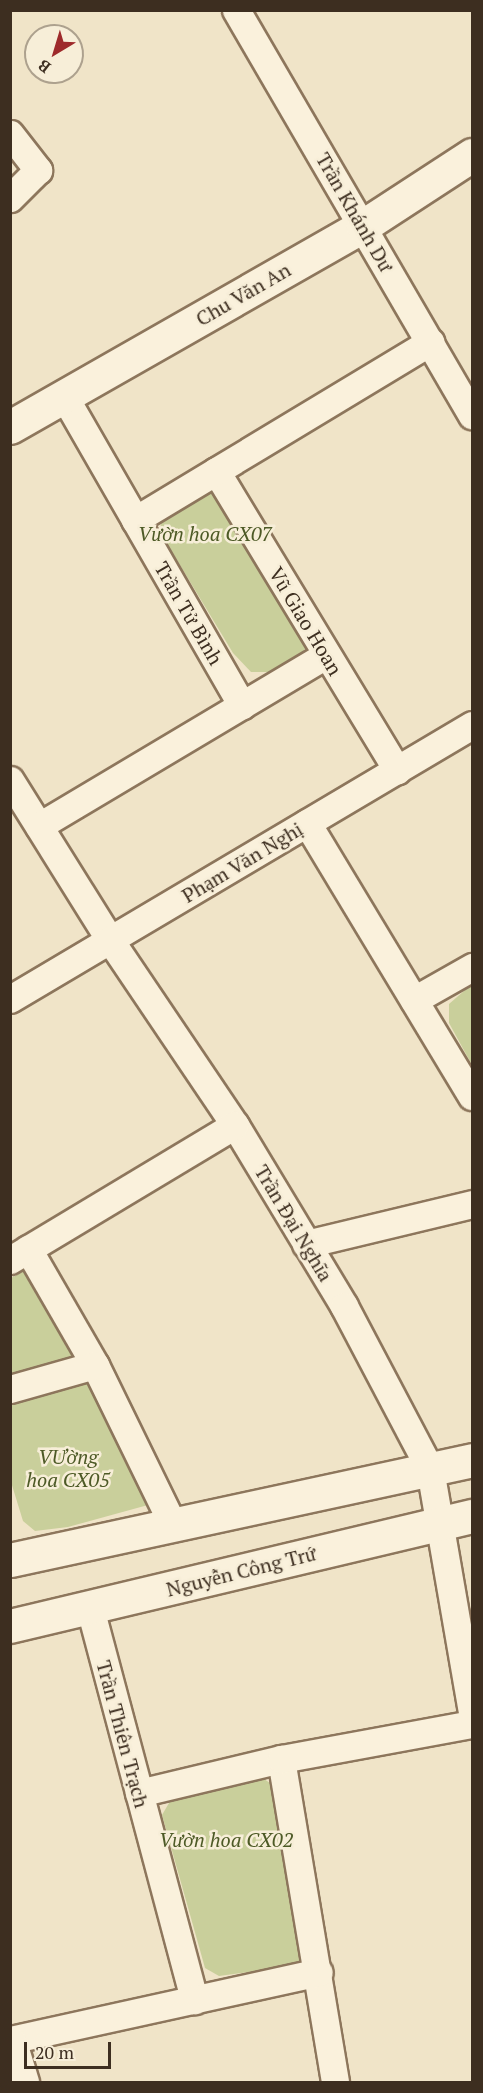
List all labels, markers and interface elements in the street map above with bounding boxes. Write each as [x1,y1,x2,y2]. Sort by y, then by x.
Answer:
north arrow [24,24,84,84]
text: B [33,55,55,78]
street label: Trần Khánh Dư [311,148,399,276]
street label: Chu Văn An [191,257,295,331]
park label: Vườn hoa CX07 [138,521,272,545]
street label: Trần Tử Bình [150,557,228,669]
street label: Vũ Giao Hoan [264,563,348,679]
street label: Phạm Văn Nghị [177,816,307,908]
street label: Trần Đại Nghĩa [250,1160,338,1286]
park label: VƯờng hoa CX05 [26,1445,110,1492]
street label: Nguyễn Công Trứ [164,1541,318,1601]
street label: Trần Thiên Trạch [92,1658,154,1810]
park label: Vườn hoa CX02 [159,1827,293,1851]
scale bar [27,2030,114,2068]
text: 20 m [35,2040,74,2064]

